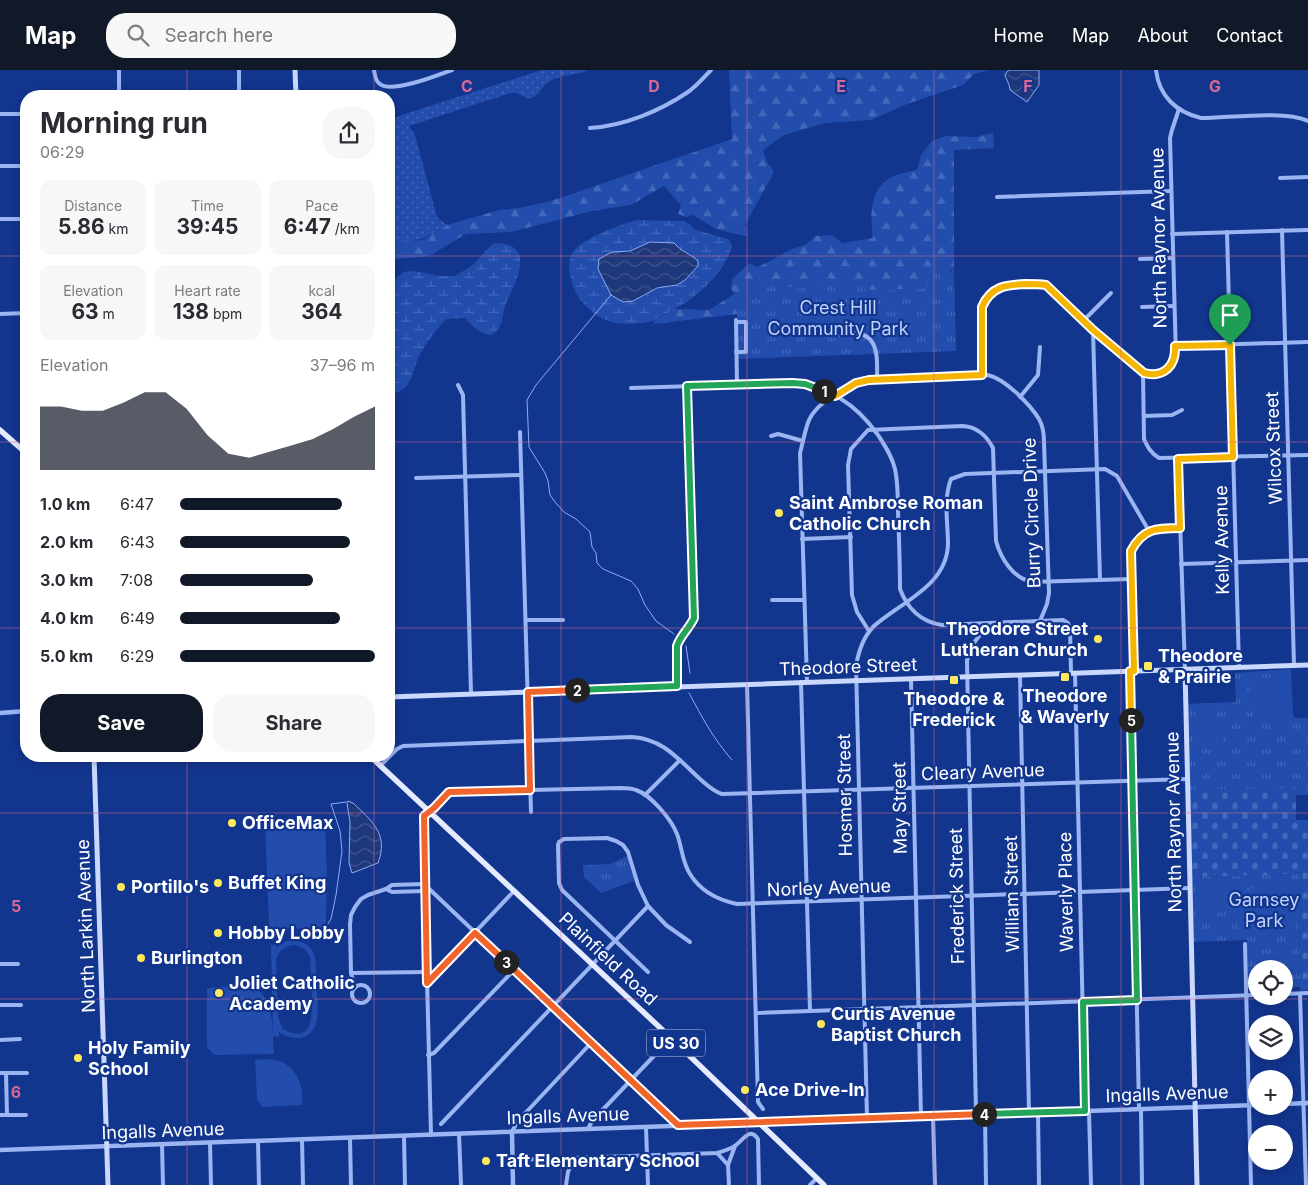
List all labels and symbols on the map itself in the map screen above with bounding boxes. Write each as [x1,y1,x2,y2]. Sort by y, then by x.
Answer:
text: C [461,76,473,96]
text: D [648,76,660,96]
text: E [836,76,846,96]
text: F [1023,76,1033,96]
text: G [1209,76,1221,96]
street label: North Raynor Avenue [1146,147,1171,329]
pin [1209,294,1251,345]
park label: Crest Hill Community Park [767,297,909,339]
pin: 1 [812,378,836,404]
street label: Wilcox Street [1261,391,1286,505]
street label: Burry Circle Drive [1018,437,1045,589]
street label: Kelly Avenue [1210,485,1233,595]
place label: Saint Ambrose Roman Catholic Church [789,492,983,534]
marker: Saint Ambrose Roman Catholic Church [773,507,785,519]
place label: Theodore Street Lutheran Church [941,618,1088,660]
marker: Theodore Street Lutheran Church [1092,633,1104,645]
place label: Theodore & Prairie [1158,645,1243,687]
street label: Theodore Street [779,654,918,679]
marker: Theodore & Prairie [1142,660,1154,672]
marker: Theodore & Waverly [1059,671,1071,683]
marker: Theodore & Frederick [948,674,960,686]
pin: 2 [564,678,590,702]
place label: Theodore & Waverly [1021,685,1110,727]
place label: Theodore & Frederick [903,688,1005,730]
pin: 5 [1118,708,1144,732]
street label: North Raynor Avenue [1161,731,1186,913]
street label: Hosmer Street [833,733,856,856]
street label: Cleary Avenue [921,759,1045,784]
street label: May Street [888,762,911,854]
place label: OfficeMax [242,812,334,833]
marker: OfficeMax [226,817,238,829]
street label: Frederick Street [945,828,968,964]
street label: Waverly Place [1054,832,1077,952]
street label: William Street [1000,835,1023,953]
street label: North Larkin Avenue [72,839,99,1013]
place label: Buffet King [228,872,326,893]
street label: Norley Avenue [766,875,891,900]
place label: Portillo's [131,876,209,897]
marker: Buffet King [212,877,224,889]
marker: Portillo's [115,881,127,893]
park label: Garnsey Park [1229,889,1300,931]
text: 5 [11,896,21,916]
street label: Plainfield Road [555,908,662,1009]
place label: Hobby Lobby [228,922,345,943]
marker: Hobby Lobby [212,927,224,939]
place label: Burlington [151,947,243,968]
pin: 3 [494,950,518,974]
marker: Burlington [135,952,147,964]
place label: Joliet Catholic Academy [229,972,355,1014]
marker: Joliet Catholic Academy [213,987,225,999]
place label: Curtis Avenue Baptist Church [831,1003,962,1045]
marker: Curtis Avenue Baptist Church [815,1018,827,1030]
road number: US 30 [647,1030,705,1056]
place label: Holy Family School [88,1037,191,1079]
marker: Holy Family School [72,1052,84,1064]
place label: Ace Drive-In [755,1079,865,1100]
street label: Ingalls Avenue [1105,1081,1229,1106]
text: 6 [11,1082,21,1102]
marker: Ace Drive-In [739,1084,751,1096]
pin: 4 [972,1102,996,1126]
street label: Ingalls Avenue [506,1103,630,1128]
street label: Ingalls Avenue [101,1118,225,1143]
place label: Taft Elementary School [496,1150,700,1171]
marker: Taft Elementary School [480,1155,492,1167]

